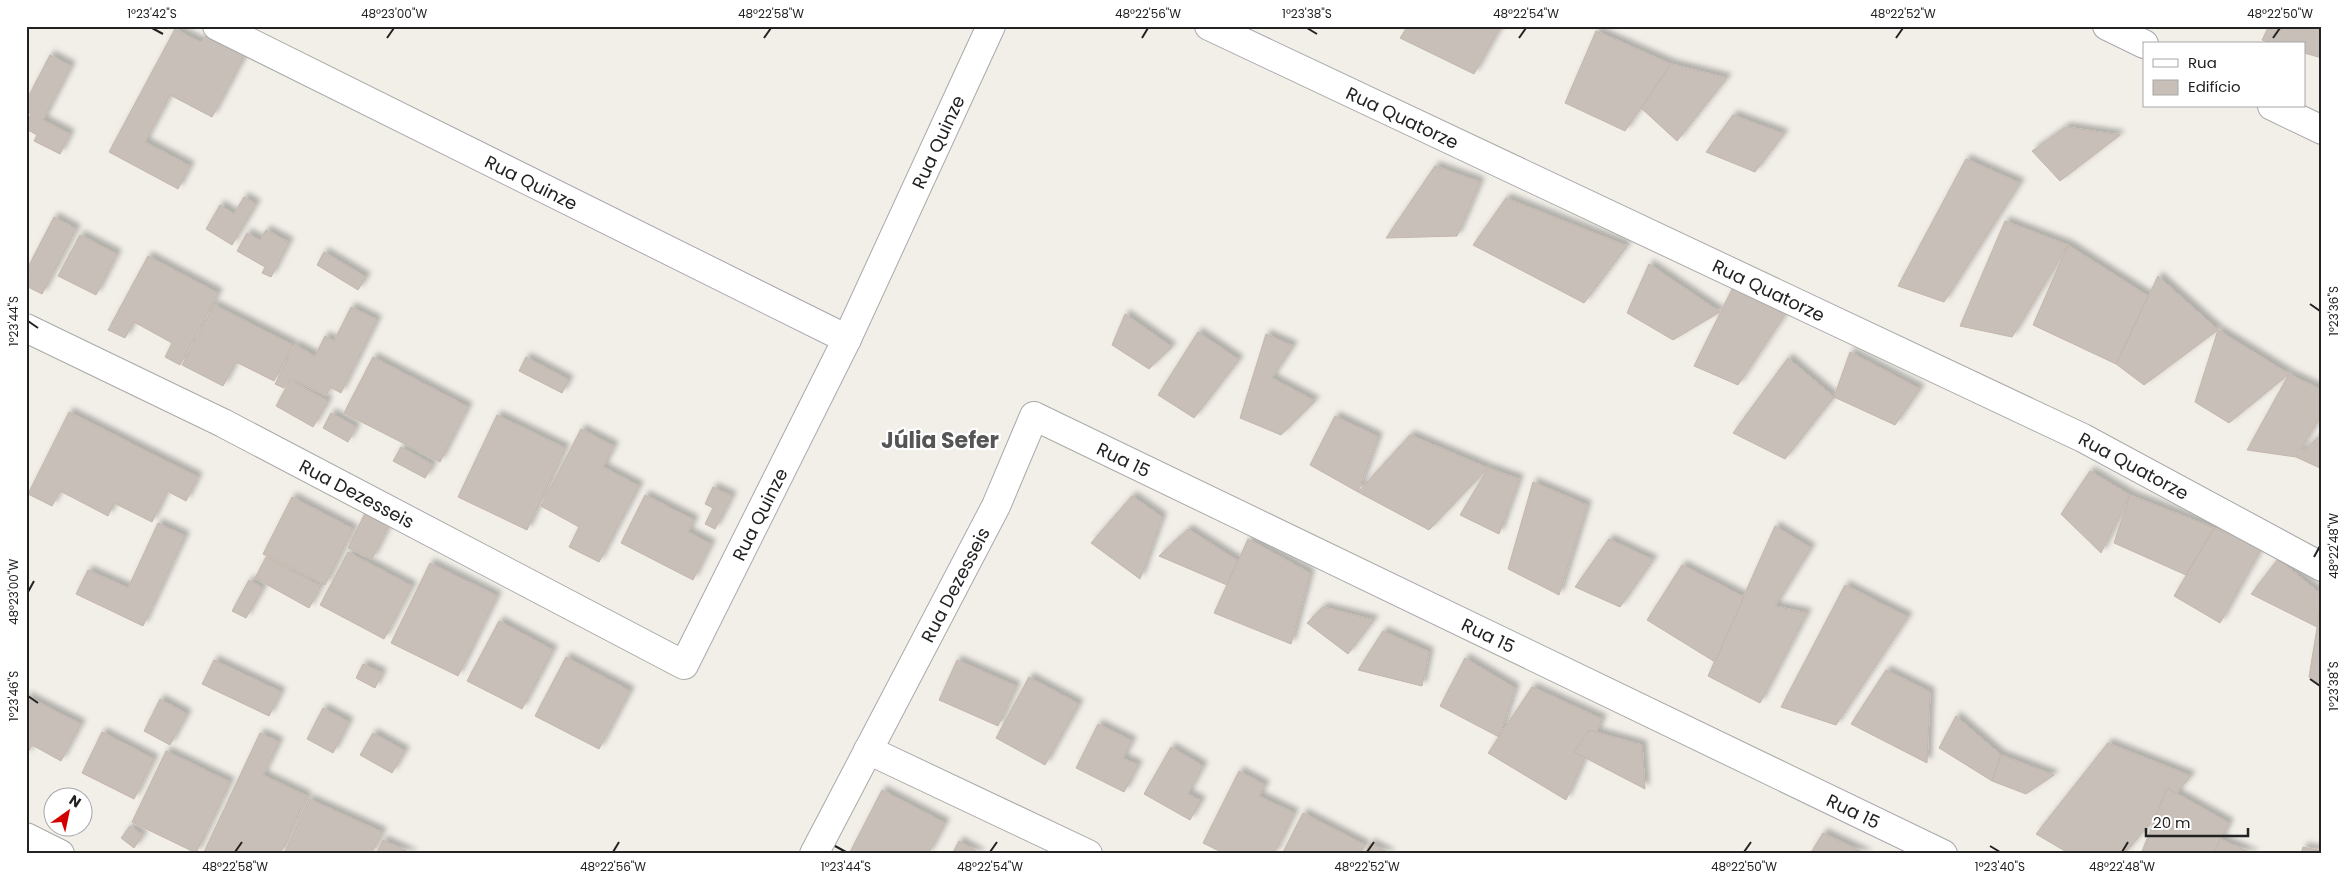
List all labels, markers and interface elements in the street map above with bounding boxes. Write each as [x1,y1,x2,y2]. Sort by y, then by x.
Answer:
text: 1°23'42"S [127,5,177,22]
text: 48°23'00"W [361,5,427,22]
text: 48°22'58"W [738,5,804,22]
text: 48°22'56"W [1115,5,1181,22]
text: 1°23'38"S [1282,5,1332,22]
text: 48°22'54"W [1493,5,1559,22]
text: 48°22'52"W [1870,5,1936,22]
text: 48°22'50"W [2247,5,2313,22]
legend [2143,42,2306,108]
text: Rua [2188,52,2217,73]
text: Edifício [2188,76,2241,97]
street label: Rua Quatorze [1342,80,1463,154]
street label: Rua Quinze [905,91,970,193]
street label: Rua Quinze [481,149,582,216]
street label: Rua Quatorze [1709,253,1829,327]
text: 1°23'36"S [2325,286,2342,336]
text: 1°23'44"S [5,296,22,346]
district label: Júlia Sefer [881,425,999,456]
street label: Rua Quatorze [2074,426,2193,505]
street label: Rua 15 [1093,436,1155,483]
street label: Rua Dezesseis [295,453,419,534]
street label: Rua Quinze [726,464,793,565]
text: 48°22'48"W [2325,513,2342,579]
street label: Rua Dezesseis [914,523,995,646]
text: 48°23'00"W [5,559,22,625]
street label: Rua 15 [1458,611,1519,659]
text: 1°23'38"S [2325,661,2342,711]
text: 1°23'46"S [5,671,22,721]
street label: Rua 15 [1823,787,1884,834]
north arrow [42,788,92,838]
text: N [65,790,85,812]
scale bar [2146,805,2248,837]
text: 20 m [2153,812,2191,833]
text: 48°22'58"W [202,858,268,875]
text: 48°22'56"W [580,858,646,875]
text: 1°23'44"S [821,858,871,875]
text: 48°22'54"W [957,858,1023,875]
text: 48°22'52"W [1334,858,1400,875]
text: 48°22'50"W [1711,858,1777,875]
text: 1°23'40"S [1975,858,2025,875]
text: 48°22'48"W [2089,858,2155,875]

